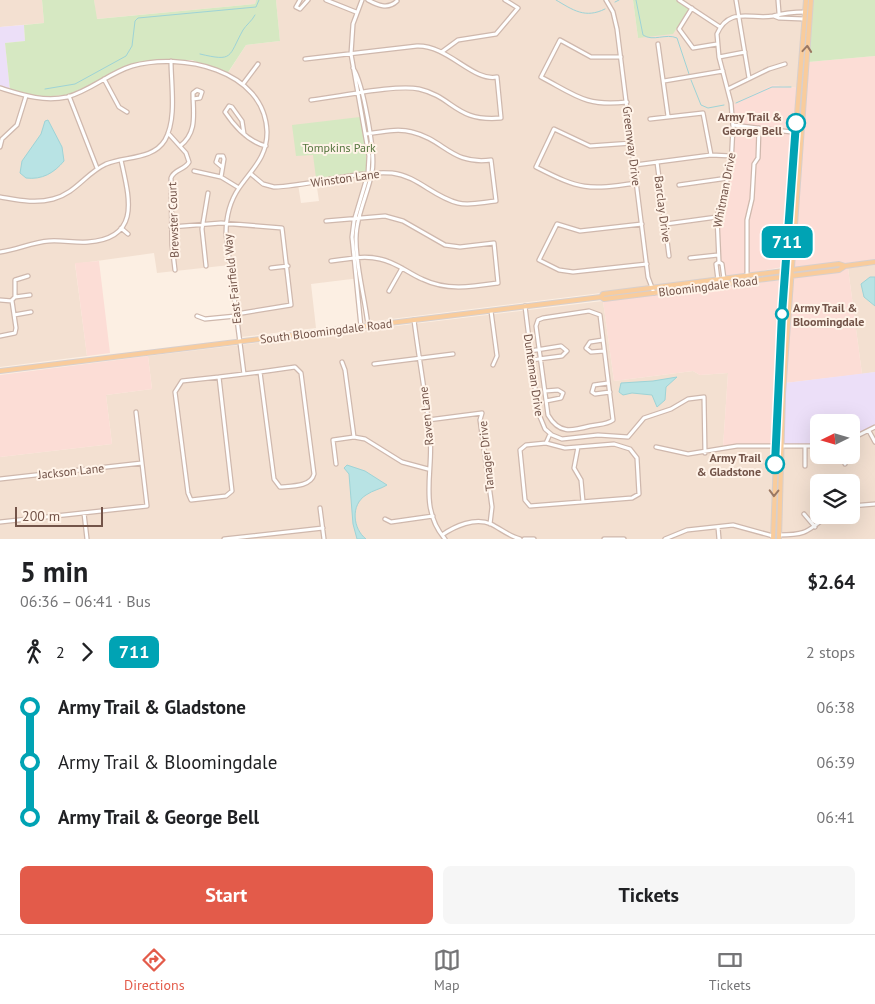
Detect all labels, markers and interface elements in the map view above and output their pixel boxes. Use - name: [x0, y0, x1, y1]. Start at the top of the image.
- one-way arrow: [801, 45, 812, 53]
- street label: Greenway Drive: [620, 105, 644, 187]
- place label: Army Trail & George Bell: [718, 109, 782, 138]
- marker: Army Trail & George Bell: [786, 113, 806, 133]
- park label: Tompkins Park: [302, 140, 376, 155]
- street label: Whitman Drive: [709, 151, 739, 229]
- street label: Winston Lane: [310, 166, 380, 190]
- street label: Barclay Drive: [651, 175, 675, 243]
- street label: Brewster Court: [164, 182, 182, 258]
- line badge: 711: [758, 226, 816, 258]
- text: 711: [772, 230, 802, 253]
- street label: East Fairfield Way: [220, 233, 244, 325]
- street label: Bloomingdale Road: [657, 272, 759, 300]
- place label: Army Trail & Bloomingdale: [793, 300, 864, 329]
- marker: Army Trail & Bloomingdale: [775, 307, 789, 321]
- street label: South Bloomingdale Road: [259, 315, 393, 347]
- street label: Dunteman Drive: [521, 333, 547, 417]
- street label: Raven Lane: [415, 386, 437, 446]
- north arrow: [810, 414, 860, 464]
- map controls: [810, 414, 860, 524]
- street label: Tanager Drive: [475, 420, 497, 492]
- place label: Army Trail & Gladstone: [697, 450, 761, 479]
- marker: Army Trail & Gladstone: [765, 454, 785, 474]
- street label: Jackson Lane: [36, 460, 105, 482]
- button: layers: [810, 474, 860, 524]
- one-way arrow: [769, 490, 779, 497]
- scale bar: [15, 504, 102, 527]
- text: 200 m: [22, 507, 60, 525]
- text: 5 min: [20, 553, 88, 590]
- text: $2.64: [807, 570, 855, 594]
- text: 06:36 – 06:41 · Bus: [20, 591, 151, 611]
- icon: walk: [20, 638, 48, 666]
- icon: forward: [73, 638, 101, 666]
- text: 711: [119, 640, 149, 663]
- text: 2: [56, 642, 65, 662]
- text: 2 stops: [806, 642, 855, 662]
- text: Army Trail & Gladstone: [58, 695, 246, 719]
- text: 06:38: [817, 697, 855, 717]
- text: Army Trail & Bloomingdale: [58, 750, 277, 774]
- text: 06:39: [817, 752, 855, 772]
- text: Army Trail & George Bell: [58, 805, 259, 829]
- text: 06:41: [817, 807, 855, 827]
- button: Start: [20, 866, 433, 924]
- button: Tickets: [443, 866, 855, 924]
- tab: Directions: [124, 946, 185, 994]
- tab: Map: [433, 946, 461, 994]
- tab: Tickets: [709, 946, 751, 994]

